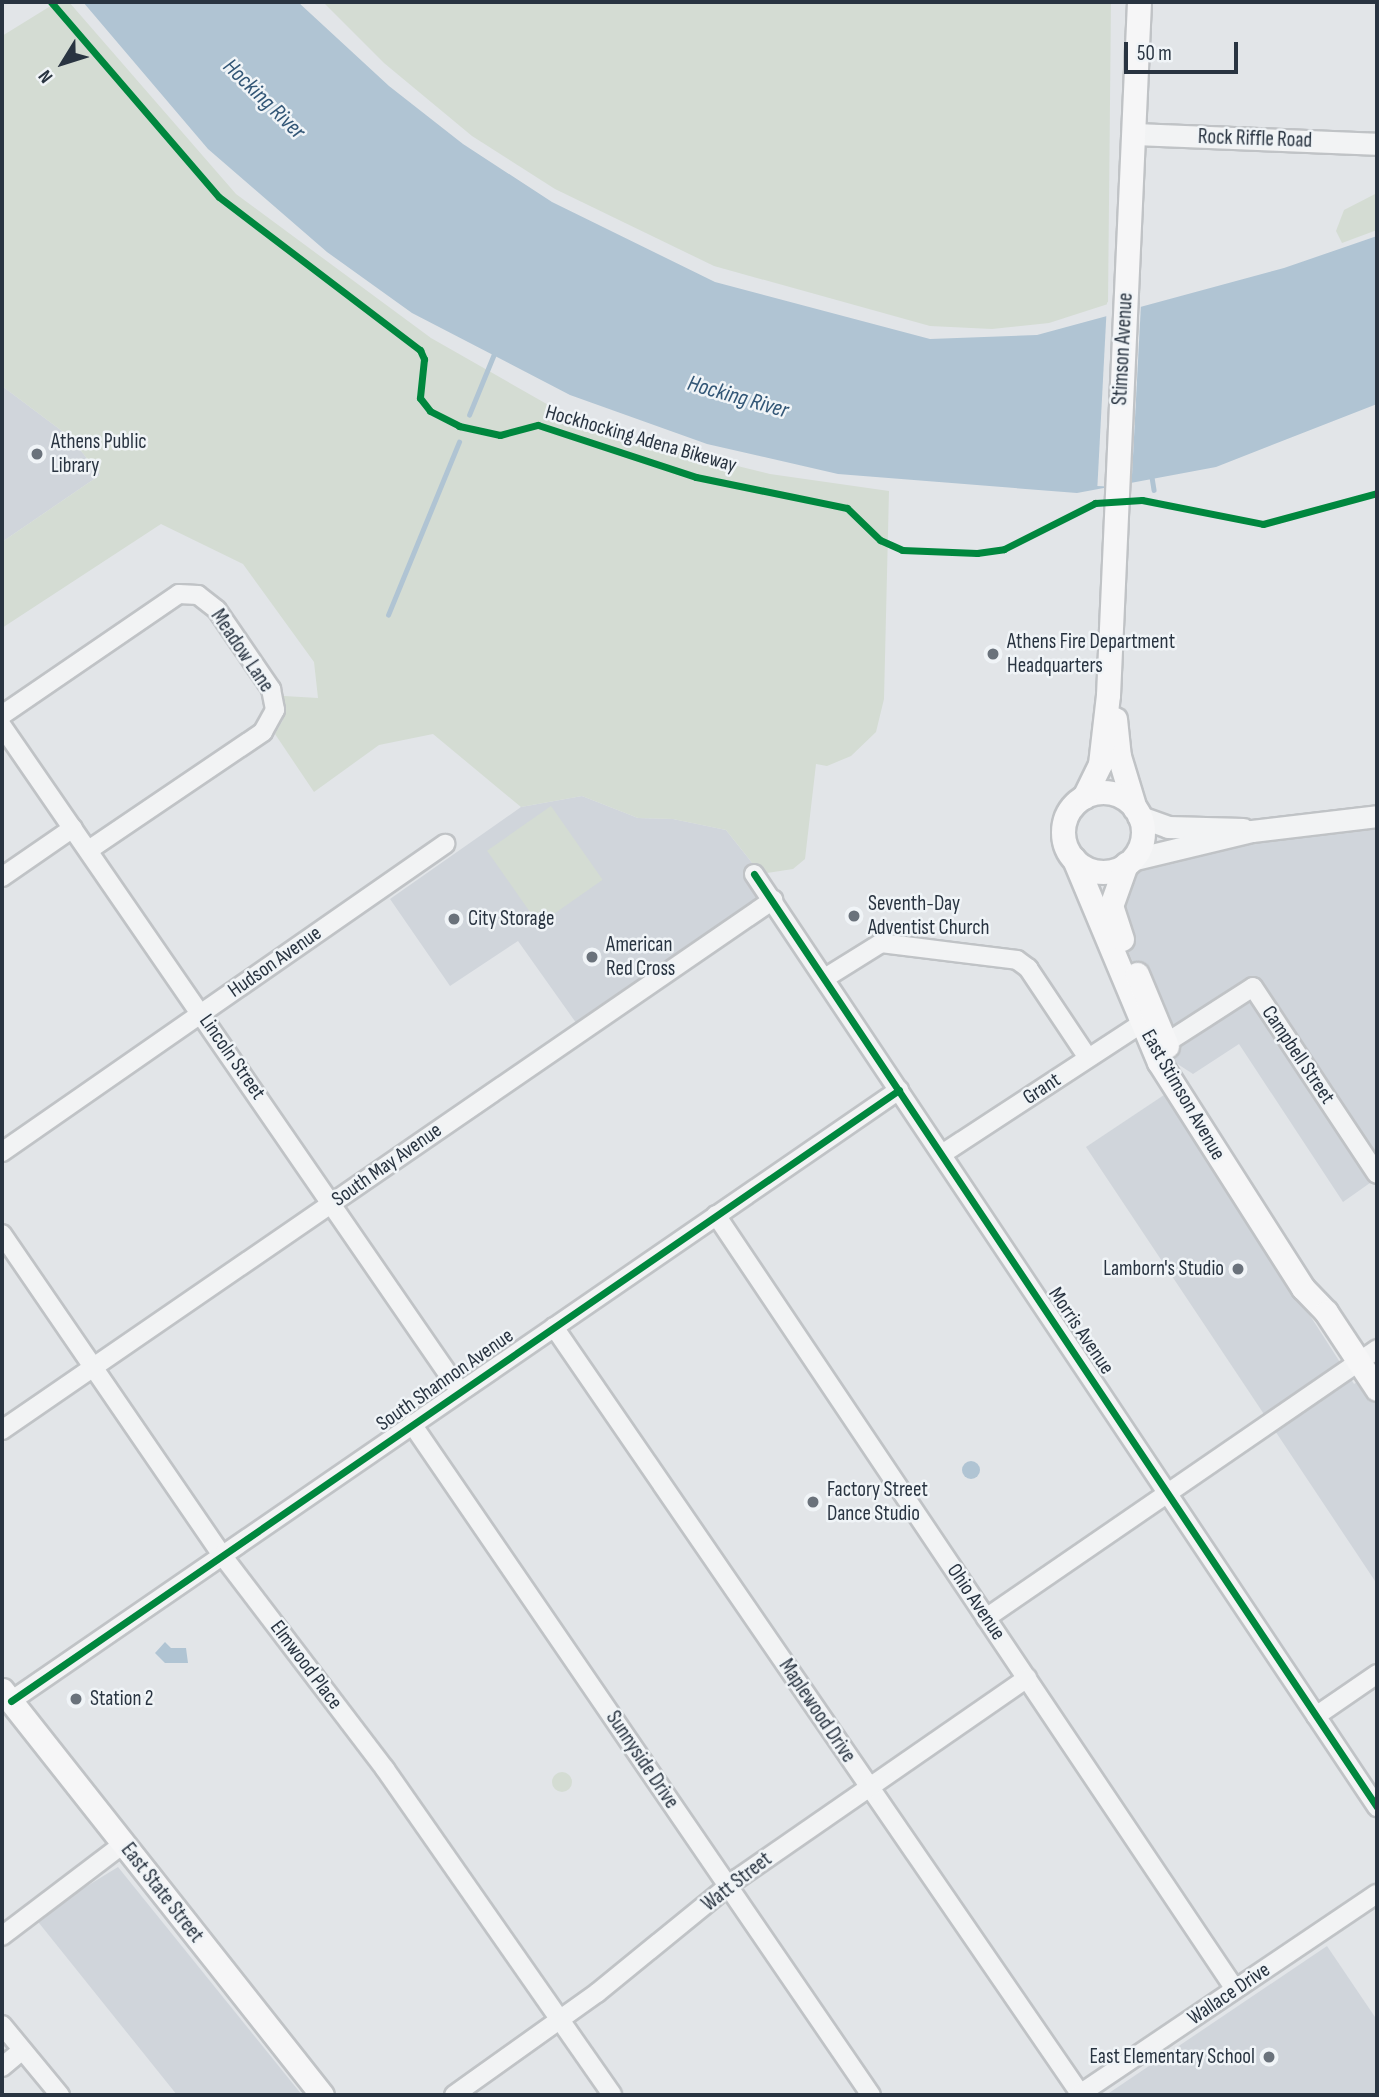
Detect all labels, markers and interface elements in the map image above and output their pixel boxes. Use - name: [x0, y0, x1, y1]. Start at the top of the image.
- north arrow: [28, 28, 98, 98]
- scale bar: [1127, 28, 1241, 72]
- text: 50 m: [1137, 41, 1172, 66]
- water label: Hocking River: [217, 53, 311, 145]
- text: N: [34, 65, 58, 87]
- street label: Rock Riffle Road: [1197, 124, 1313, 154]
- street label: Stimson Avenue: [1107, 292, 1139, 406]
- water label: Hocking River: [684, 369, 792, 425]
- street label: Hockhocking Adena Bikeway: [542, 400, 740, 478]
- place label: Athens Public Library: [51, 429, 147, 479]
- marker: Athens Public Library: [29, 446, 45, 462]
- street label: Meadow Lane: [205, 605, 279, 697]
- place label: Athens Fire Department Headquarters: [1007, 629, 1175, 679]
- marker: Athens Fire Department Headquarters: [985, 646, 1001, 662]
- place label: Seventh-Day Adventist Church: [868, 891, 990, 941]
- place label: City Storage: [468, 906, 554, 932]
- marker: Seventh-Day Adventist Church: [846, 908, 862, 924]
- marker: City Storage: [446, 911, 462, 927]
- street label: Hudson Avenue: [223, 921, 327, 1003]
- place label: American Red Cross: [606, 932, 675, 982]
- marker: American Red Cross: [584, 949, 600, 965]
- street label: Campbell Street: [1256, 1001, 1340, 1109]
- street label: Lincoln Street: [194, 1010, 270, 1104]
- street label: East Stimson Avenue: [1135, 1025, 1231, 1165]
- street label: Grant: [1018, 1068, 1066, 1110]
- street label: South May Avenue: [327, 1118, 447, 1212]
- place label: Lamborn's Studio: [1103, 1256, 1224, 1282]
- marker: Lamborn's Studio: [1230, 1261, 1246, 1277]
- street label: Morris Avenue: [1043, 1283, 1119, 1379]
- street label: South Shannon Avenue: [372, 1323, 518, 1437]
- place label: Factory Street Dance Studio: [827, 1477, 928, 1527]
- marker: Factory Street Dance Studio: [805, 1494, 821, 1510]
- street label: Ohio Avenue: [941, 1559, 1011, 1645]
- street label: Elmwood Place: [264, 1616, 348, 1714]
- street label: Maplewood Drive: [773, 1654, 861, 1768]
- place label: Station 2: [90, 1686, 153, 1712]
- marker: Station 2: [68, 1691, 84, 1707]
- street label: Sunnyside Drive: [600, 1706, 684, 1814]
- street label: East State Street: [115, 1838, 209, 1948]
- street label: Watt Street: [697, 1847, 777, 1917]
- street label: Wallace Drive: [1183, 1957, 1275, 2031]
- place label: East Elementary School: [1089, 2044, 1255, 2070]
- marker: East Elementary School: [1261, 2049, 1277, 2065]

